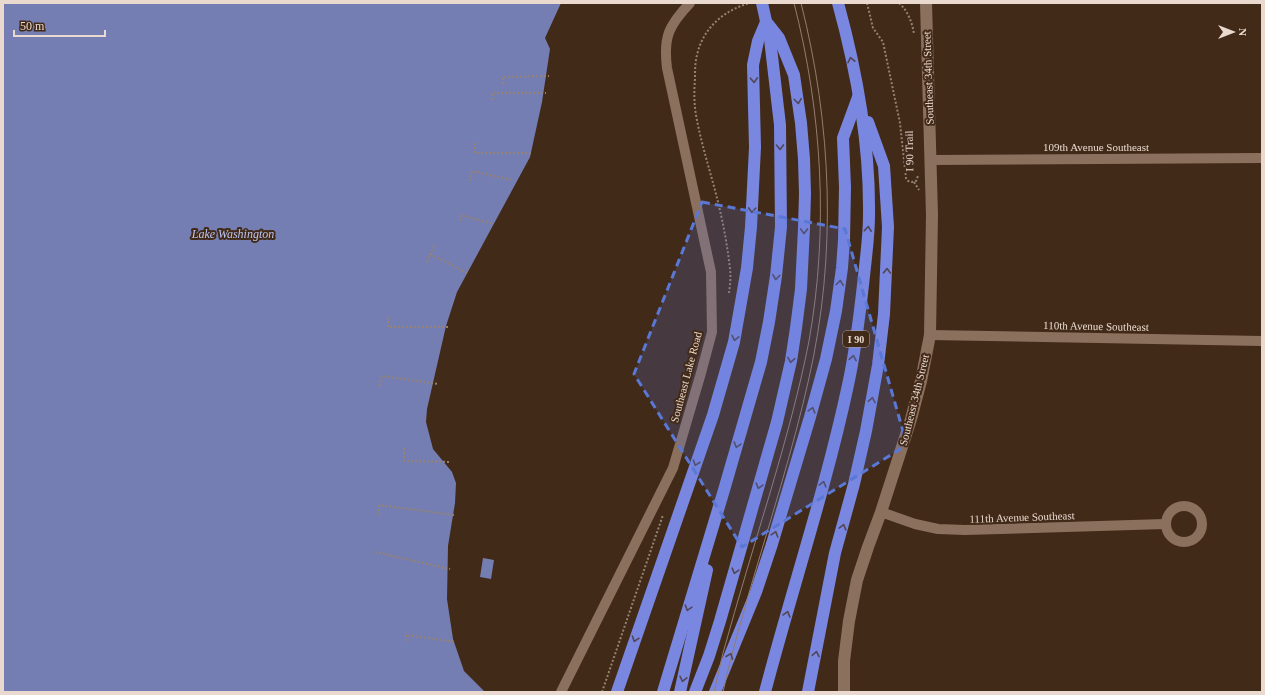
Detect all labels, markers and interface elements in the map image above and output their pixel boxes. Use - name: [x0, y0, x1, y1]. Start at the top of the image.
- scale bar: [14, 12, 105, 38]
- north arrow: [1213, 12, 1253, 52]
- text: 50 m: [20, 19, 45, 33]
- text: N: [1237, 28, 1249, 36]
- street label: Southeast 34th Street: [920, 31, 936, 125]
- one-way arrow: [848, 56, 856, 63]
- one-way arrow: [749, 77, 758, 83]
- one-way arrow: [793, 98, 802, 104]
- street label: I 90 Trail: [903, 130, 915, 172]
- street label: 109th Avenue Southeast: [1043, 141, 1149, 153]
- one-way arrow: [776, 144, 784, 150]
- one-way arrow: [748, 207, 757, 213]
- one-way arrow: [864, 226, 873, 232]
- water label: Lake Washington: [191, 227, 274, 241]
- one-way arrow: [800, 228, 808, 234]
- one-way arrow: [882, 268, 891, 274]
- one-way arrow: [772, 274, 781, 280]
- one-way arrow: [835, 280, 844, 286]
- street label: 110th Avenue Southeast: [1043, 319, 1149, 333]
- street label: Southeast Lake Road: [668, 330, 704, 424]
- road number: I 90: [843, 331, 869, 347]
- one-way arrow: [731, 335, 739, 342]
- street label: Southeast 34th Street: [897, 353, 931, 447]
- one-way arrow: [848, 354, 857, 361]
- one-way arrow: [787, 357, 796, 363]
- one-way arrow: [867, 397, 875, 403]
- one-way arrow: [807, 406, 816, 413]
- one-way arrow: [733, 441, 742, 448]
- one-way arrow: [693, 459, 701, 466]
- one-way arrow: [818, 481, 827, 488]
- one-way arrow: [755, 482, 764, 489]
- street label: 111th Avenue Southeast: [969, 509, 1075, 525]
- one-way arrow: [838, 523, 847, 530]
- one-way arrow: [770, 531, 779, 538]
- one-way arrow: [731, 567, 740, 574]
- one-way arrow: [684, 604, 693, 611]
- one-way arrow: [782, 611, 790, 617]
- one-way arrow: [631, 635, 639, 642]
- one-way arrow: [811, 651, 820, 657]
- one-way arrow: [725, 652, 733, 660]
- one-way arrow: [679, 675, 688, 682]

